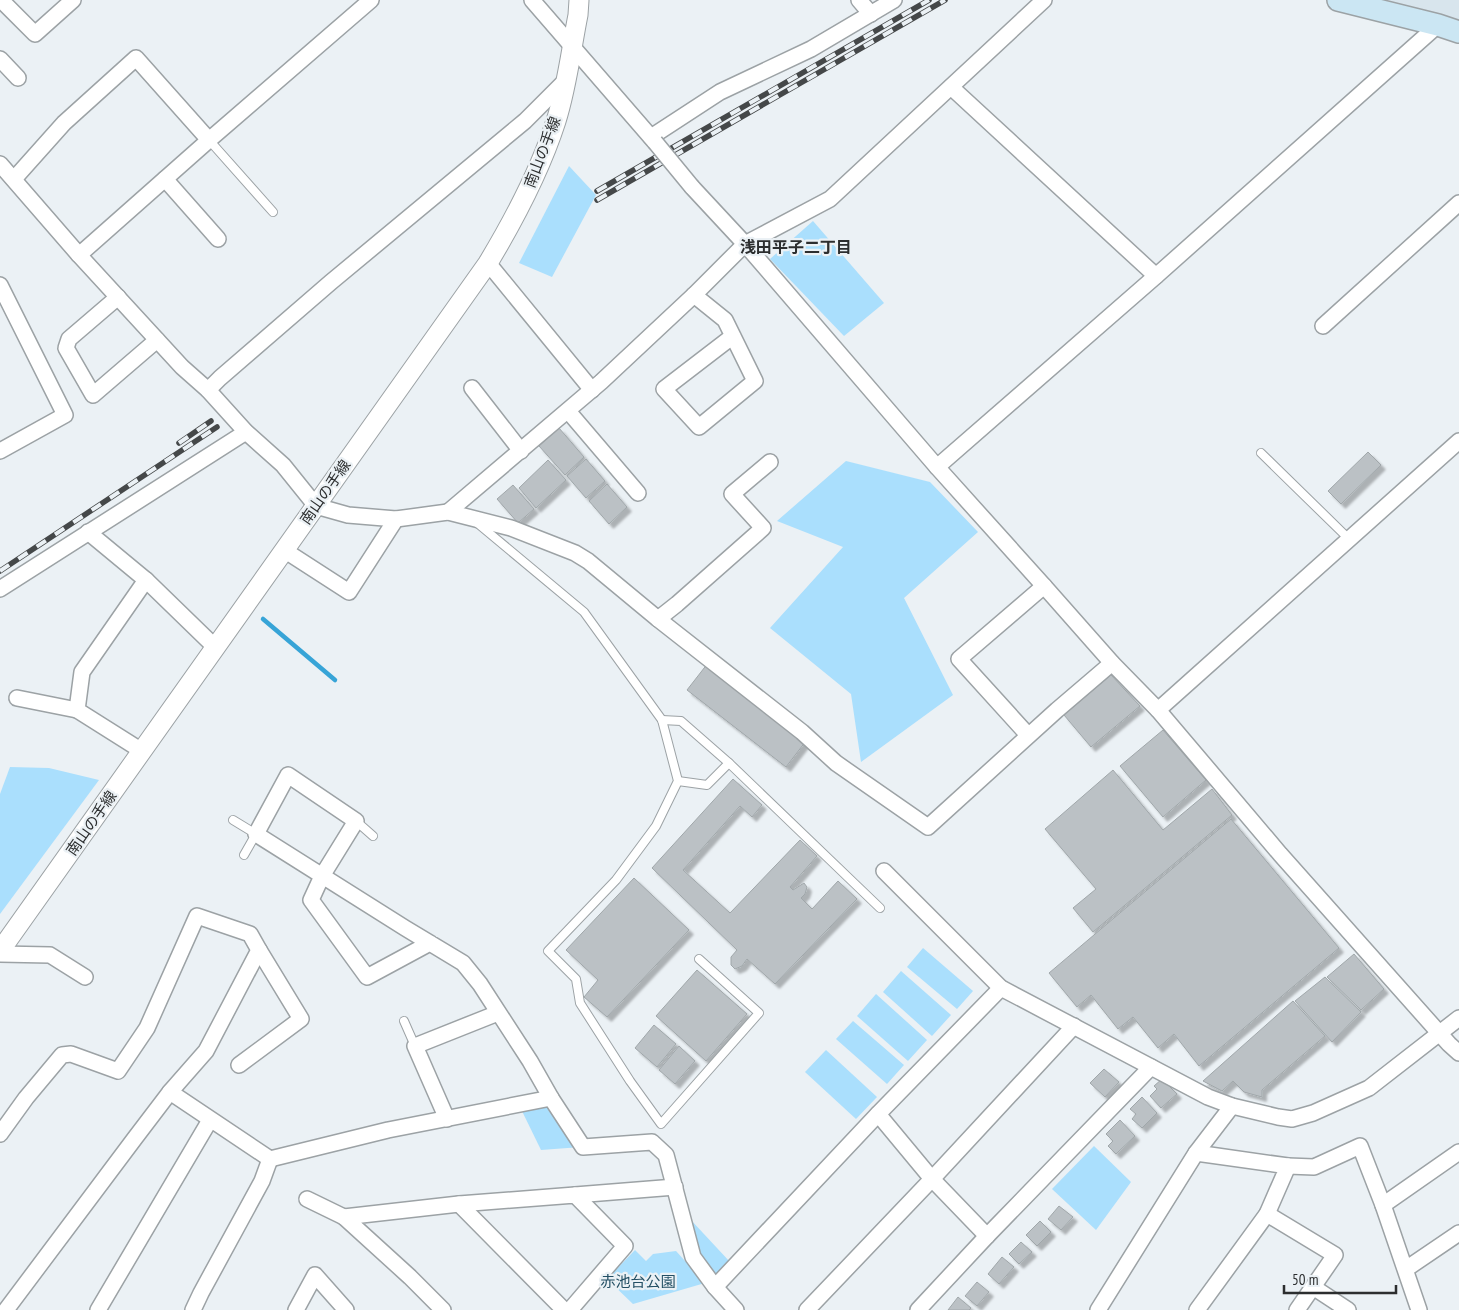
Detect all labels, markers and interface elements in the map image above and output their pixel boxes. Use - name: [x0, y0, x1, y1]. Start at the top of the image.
- street label: 南山の手線: [520, 114, 564, 190]
- district label: 浅田平子二丁目: [740, 237, 852, 257]
- street label: 南山の手線: [296, 456, 354, 528]
- street label: 南山の手線: [62, 787, 120, 859]
- scale bar: [1284, 1262, 1396, 1294]
- text: 50 m: [1292, 1270, 1318, 1289]
- park label: 赤池台公園: [600, 1272, 676, 1291]

